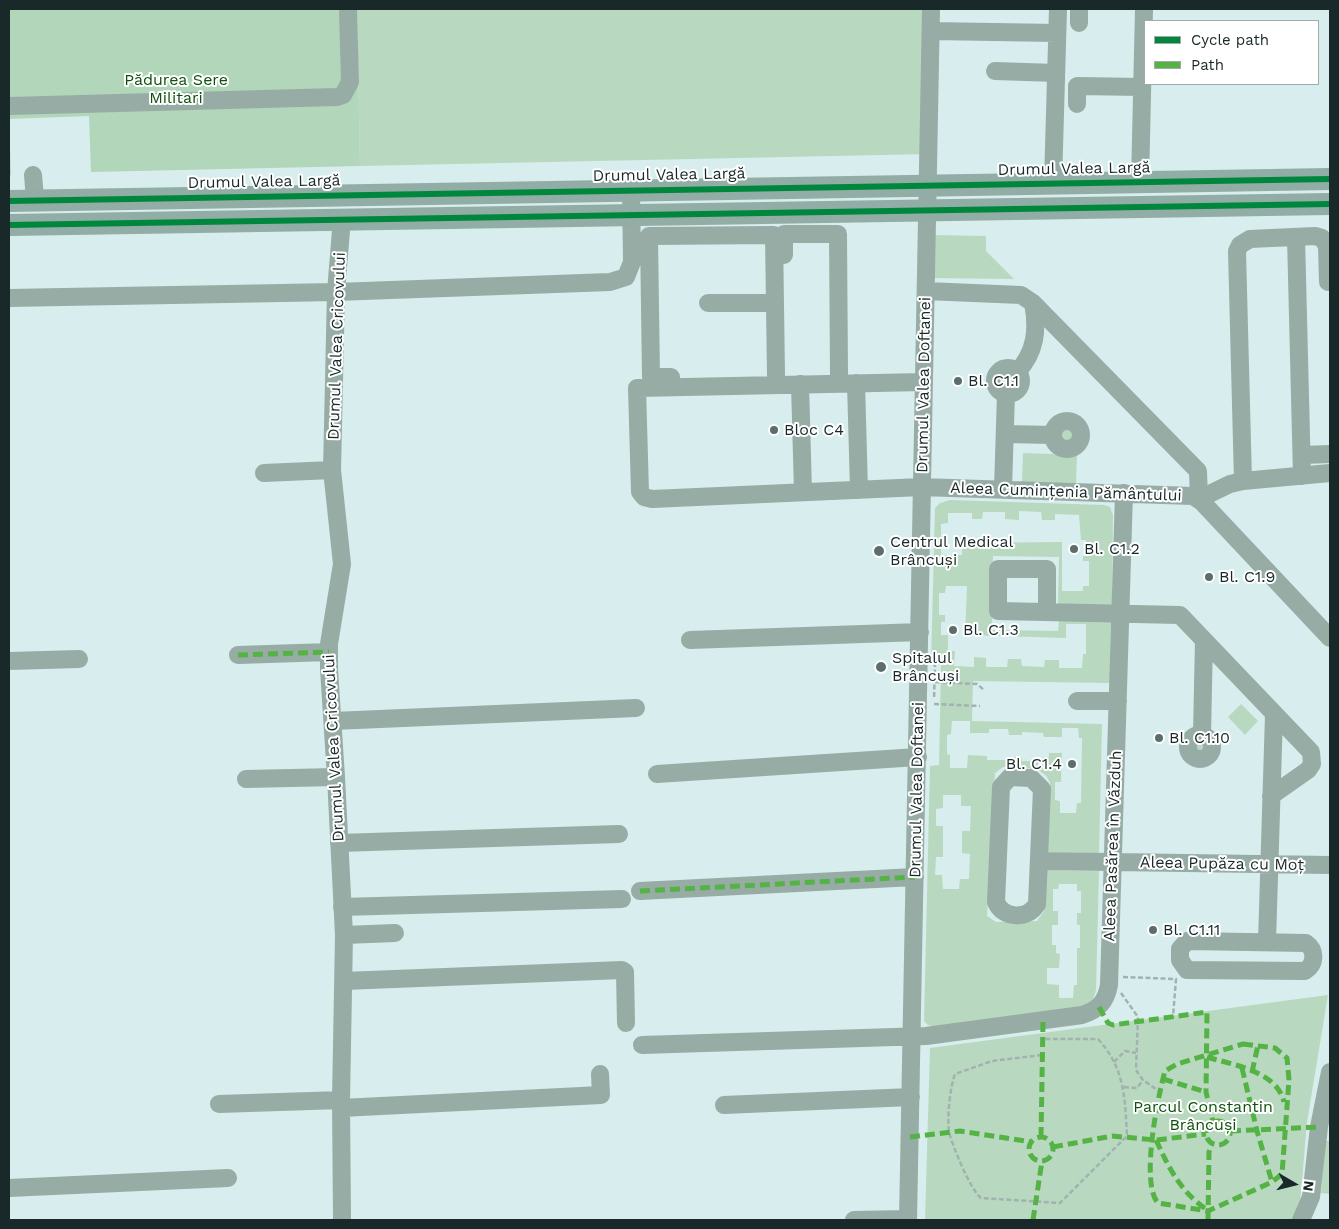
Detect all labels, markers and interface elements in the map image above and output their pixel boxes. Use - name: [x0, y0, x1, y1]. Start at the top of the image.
- legend: [1144, 20, 1319, 85]
- text: Cycle path: [1191, 31, 1269, 49]
- text: Path: [1191, 56, 1224, 74]
- park label: Pădurea Sere Militari: [124, 70, 228, 108]
- street label: Drumul Valea Largă: [997, 158, 1151, 180]
- street label: Drumul Valea Largă: [592, 164, 746, 186]
- street label: Drumul Valea Largă: [187, 171, 341, 193]
- street label: Drumul Valea Cricovului: [324, 252, 350, 440]
- street label: Drumul Valea Doftanei: [913, 297, 935, 473]
- place label: Bl. C1.1: [968, 371, 1019, 391]
- marker: Bl. C1.1: [952, 375, 964, 387]
- place label: Bloc C4: [784, 420, 844, 440]
- marker: Bloc C4: [768, 424, 780, 436]
- street label: Aleea Cumințenia Pământului: [950, 478, 1182, 506]
- place label: Centrul Medical Brâncuși: [890, 532, 1013, 570]
- place label: Bl. C1.2: [1084, 539, 1140, 559]
- marker: Bl. C1.2: [1068, 543, 1080, 555]
- marker: Centrul Medical Brâncuși: [872, 544, 886, 558]
- place label: Bl. C1.9: [1219, 567, 1275, 587]
- marker: Bl. C1.9: [1203, 571, 1215, 583]
- place label: Bl. C1.3: [963, 620, 1019, 640]
- marker: Bl. C1.3: [947, 624, 959, 636]
- place label: Spitalul Brâncuși: [892, 648, 959, 686]
- street label: Drumul Valea Cricovului: [319, 654, 349, 842]
- marker: Spitalul Brâncuși: [874, 660, 888, 674]
- street label: Drumul Valea Doftanei: [906, 702, 928, 878]
- place label: Bl. C1.10: [1169, 728, 1230, 748]
- marker: Bl. C1.10: [1153, 732, 1165, 744]
- street label: Aleea Pasărea în Văzduh: [1100, 750, 1126, 942]
- place label: Bl. C1.4: [1006, 754, 1062, 774]
- marker: Bl. C1.4: [1066, 758, 1078, 770]
- street label: Aleea Pupăza cu Moț: [1140, 853, 1304, 875]
- place label: Bl. C1.11: [1163, 920, 1220, 940]
- marker: Bl. C1.11: [1147, 924, 1159, 936]
- park label: Parcul Constantin Brâncuși: [1133, 1097, 1273, 1135]
- north arrow: [1269, 1159, 1319, 1209]
- text: N: [1300, 1180, 1317, 1192]

